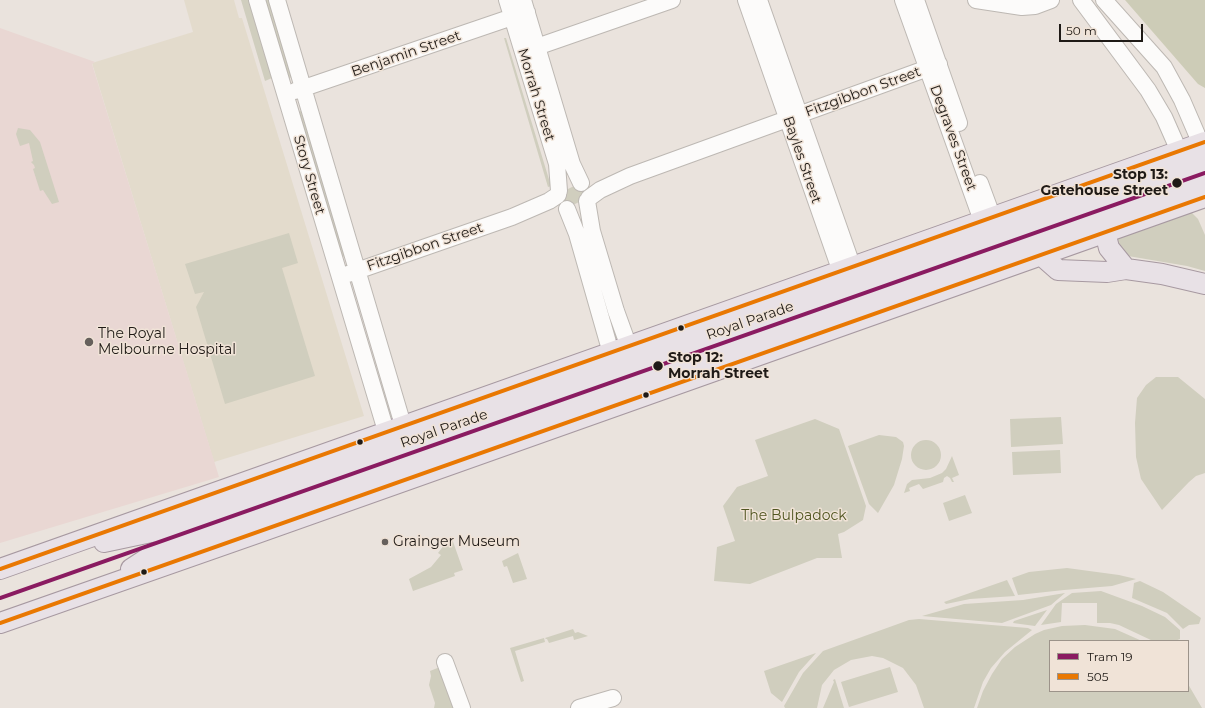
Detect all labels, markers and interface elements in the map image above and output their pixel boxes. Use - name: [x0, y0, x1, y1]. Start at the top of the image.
- scale bar: [1061, 16, 1145, 42]
- text: 50 m: [1066, 23, 1097, 38]
- street label: Benjamin Street: [349, 27, 463, 81]
- street label: Morrah Street: [514, 46, 558, 144]
- street label: Fitzgibbon Street: [803, 63, 923, 121]
- street label: Degraves Street: [926, 83, 980, 193]
- street label: Bayles Street: [779, 114, 825, 206]
- street label: Story Street: [290, 133, 328, 217]
- place label: Stop 13: Gatehouse Street: [1040, 167, 1168, 200]
- marker: Stop 13: Gatehouse Street: [1170, 176, 1184, 190]
- street label: Fitzgibbon Street: [365, 219, 485, 275]
- street label: Royal Parade: [704, 298, 796, 344]
- unlabelled marker: [676, 323, 686, 333]
- place label: The Royal Melbourne Hospital: [98, 326, 236, 358]
- marker: The Royal Melbourne Hospital: [83, 336, 95, 348]
- place label: Stop 12: Morrah Street: [668, 350, 769, 382]
- marker: Stop 12: Morrah Street: [651, 359, 665, 373]
- unlabelled marker: [641, 390, 651, 400]
- street label: Royal Parade: [398, 406, 490, 452]
- unlabelled marker: [355, 437, 365, 447]
- park label: The Bulpadock: [741, 508, 847, 524]
- place label: Grainger Museum: [393, 534, 520, 550]
- marker: Grainger Museum: [380, 537, 390, 547]
- unlabelled marker: [139, 567, 149, 577]
- legend: [1049, 640, 1189, 692]
- text: Tram 19: [1087, 649, 1133, 664]
- text: 505: [1087, 669, 1109, 684]

